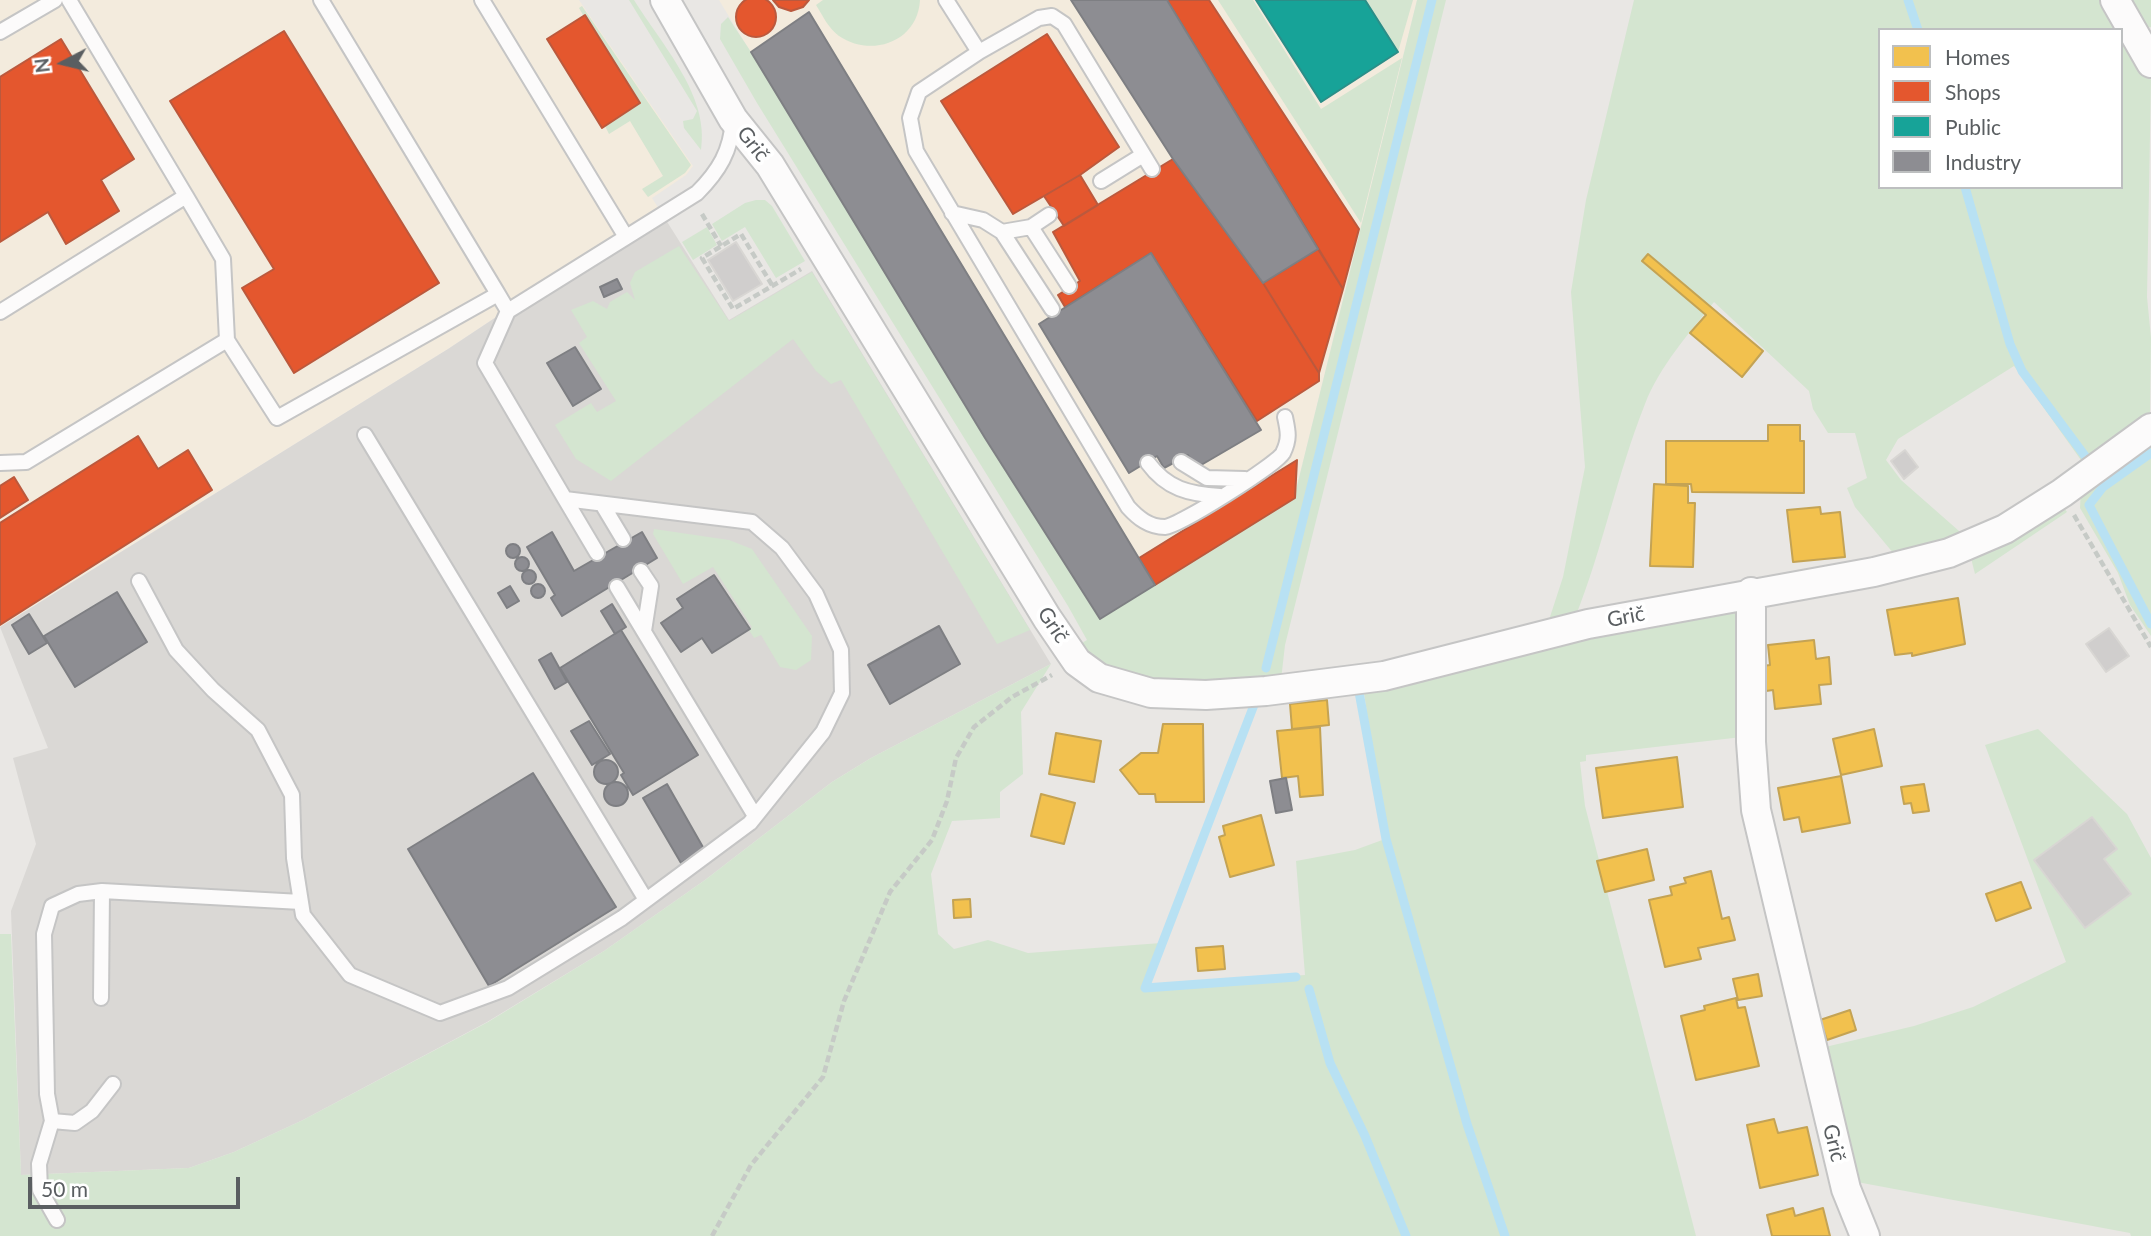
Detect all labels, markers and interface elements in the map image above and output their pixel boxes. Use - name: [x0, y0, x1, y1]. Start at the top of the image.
- north arrow: [28, 28, 98, 98]
- legend: [1878, 28, 2123, 189]
- text: Homes: [1945, 44, 2010, 69]
- text: N: [29, 57, 54, 74]
- text: Shops: [1945, 79, 2001, 104]
- text: Public: [1945, 114, 2001, 139]
- street label: Grič: [731, 121, 775, 167]
- text: Industry: [1945, 149, 2021, 174]
- street label: Grič: [1605, 601, 1647, 633]
- street label: Grič: [1032, 602, 1074, 648]
- street label: Grič: [1817, 1122, 1851, 1164]
- scale bar: [32, 1162, 243, 1206]
- text: 50 m: [41, 1176, 88, 1201]

